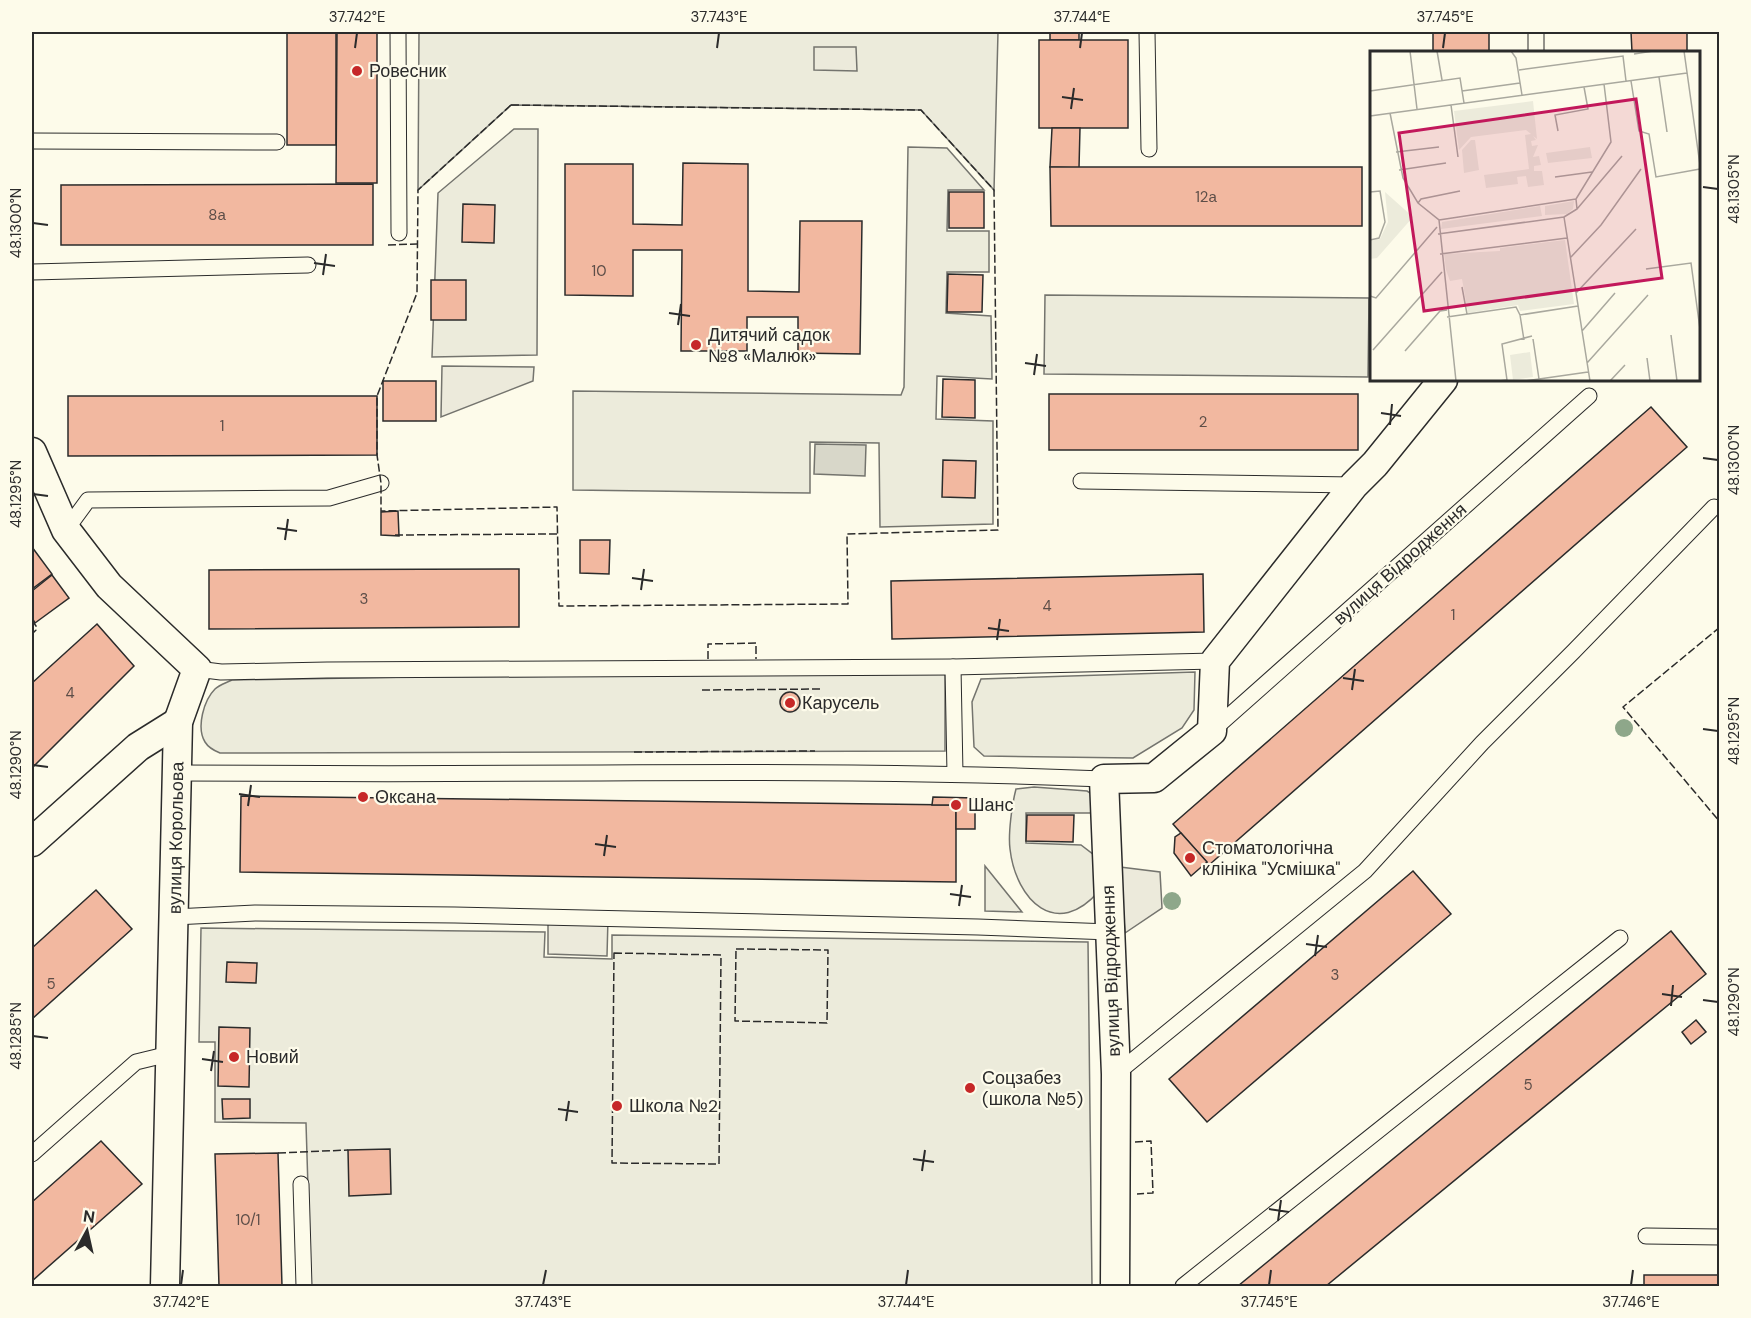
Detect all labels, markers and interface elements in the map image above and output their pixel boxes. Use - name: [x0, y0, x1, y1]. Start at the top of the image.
- text: 37.742°E: [329, 7, 385, 27]
- text: 37.743°E: [691, 7, 747, 27]
- text: 37.744°E: [1053, 7, 1111, 27]
- text: 37.745°E: [1416, 7, 1474, 27]
- inset map: [1370, 51, 1700, 381]
- place label: Ровесник: [369, 59, 447, 83]
- marker: Ровесник: [350, 64, 364, 78]
- text: 48.1305°N: [1724, 154, 1744, 224]
- house number: 12а: [1195, 187, 1217, 207]
- text: 48.1300°N: [6, 188, 26, 258]
- house number: 8а: [208, 205, 226, 225]
- house number: 10: [592, 261, 606, 281]
- place label: Дитячий садок №8 «Малюк»: [708, 323, 830, 368]
- marker: Дитячий садок №8 «Малюк»: [689, 338, 703, 352]
- house number: 2: [1199, 412, 1207, 432]
- house number: 1: [220, 416, 224, 436]
- text: 48.1300°N: [1724, 425, 1744, 495]
- text: 48.1295°N: [6, 460, 26, 528]
- street label: вулиця Відродження: [1328, 498, 1472, 630]
- house number: 3: [360, 589, 368, 609]
- house number: 4: [1042, 596, 1052, 616]
- house number: 1: [1451, 605, 1455, 625]
- house number: 4: [65, 683, 75, 703]
- place label: Карусель: [802, 691, 879, 715]
- marker: Карусель: [783, 696, 797, 710]
- text: 48.1295°N: [1724, 697, 1744, 765]
- text: 48.1290°N: [6, 730, 26, 800]
- street label: вулиця Корольова: [163, 761, 189, 914]
- place label: Оксана: [375, 785, 437, 809]
- marker: Оксана: [356, 790, 370, 804]
- place label: Шанс: [968, 793, 1013, 817]
- marker: Шанс: [949, 798, 963, 812]
- place label: Стоматологічна клініка "Усмішка": [1202, 836, 1340, 881]
- marker: Стоматологічна клініка "Усмішка": [1183, 851, 1197, 865]
- street label: вулиця Відродження: [1096, 885, 1126, 1057]
- house number: 3: [1331, 965, 1339, 985]
- text: 48.1290°N: [1724, 967, 1744, 1037]
- house number: 5: [46, 974, 56, 994]
- text: 48.1285°N: [6, 1002, 26, 1070]
- place label: Новий: [246, 1045, 299, 1069]
- marker: Новий: [227, 1050, 241, 1064]
- place label: Соцзабез (школа №5): [982, 1066, 1083, 1111]
- house number: 5: [1523, 1075, 1533, 1095]
- marker: Соцзабез (школа №5): [963, 1081, 977, 1095]
- place label: Школа №2: [629, 1094, 718, 1118]
- marker: Школа №2: [610, 1099, 624, 1113]
- north arrow: [57, 1201, 117, 1261]
- text: N: [82, 1205, 96, 1228]
- house number: 10/1: [236, 1210, 260, 1230]
- text: 37.742°E: [153, 1292, 209, 1312]
- text: 37.743°E: [515, 1292, 571, 1312]
- text: 37.744°E: [877, 1292, 935, 1312]
- text: 37.745°E: [1240, 1292, 1298, 1312]
- text: 37.746°E: [1602, 1292, 1660, 1312]

